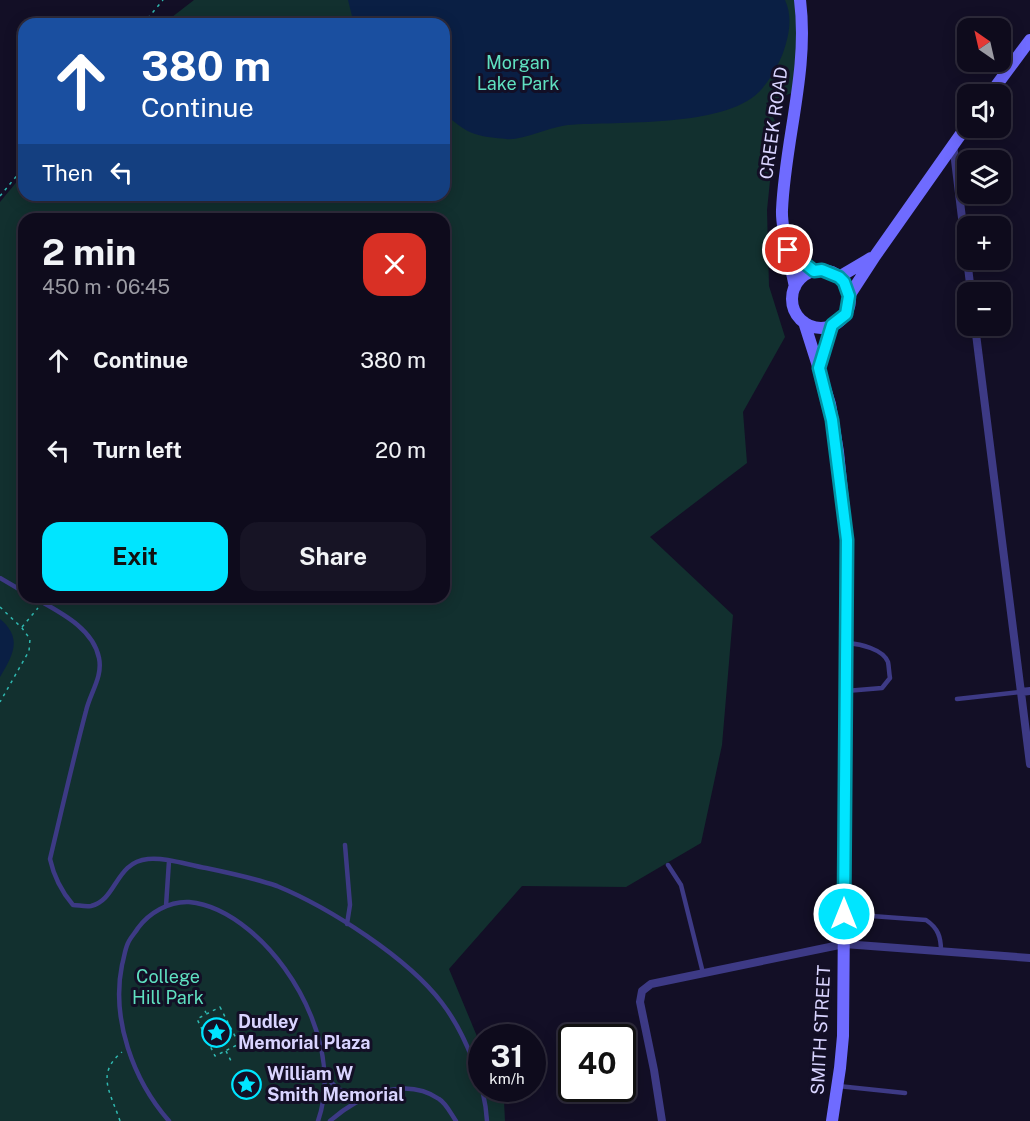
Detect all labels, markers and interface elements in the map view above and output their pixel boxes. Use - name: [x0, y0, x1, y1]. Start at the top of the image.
- north arrow: [957, 18, 1011, 72]
- map controls: [957, 18, 1011, 336]
- text: 380 m: [141, 41, 271, 90]
- icon: ahead: [42, 42, 120, 120]
- park label: Morgan Lake Park: [477, 52, 559, 94]
- street label: CREEK ROAD: [755, 65, 792, 181]
- button: sound: [957, 84, 1011, 138]
- text: Continue: [141, 91, 254, 123]
- button: layers: [957, 150, 1011, 204]
- icon: left: [105, 156, 138, 189]
- text: Then: [42, 160, 93, 186]
- button: +: [957, 216, 1011, 270]
- pin: [762, 224, 813, 275]
- text: 2 min: [42, 231, 136, 273]
- button: close: [363, 233, 426, 296]
- icon: arrive: [771, 233, 804, 266]
- text: 450 m · 06:45: [42, 275, 170, 299]
- button: −: [957, 282, 1011, 336]
- icon: ahead: [42, 344, 75, 377]
- text: Continue: [93, 347, 188, 373]
- text: 380 m: [360, 347, 426, 373]
- icon: left: [42, 434, 75, 467]
- text: Turn left: [93, 437, 182, 463]
- text: 20 m: [375, 437, 426, 463]
- button: Exit: [42, 522, 228, 591]
- button: Share: [240, 522, 426, 591]
- position arrow: [812, 882, 876, 946]
- street label: SMITH STREET: [807, 964, 834, 1095]
- park label: College Hill Park: [132, 966, 204, 1008]
- place label: Dudley Memorial Plaza: [238, 1011, 371, 1053]
- place icon: Dudley Memorial Plaza: [201, 1016, 233, 1048]
- speed limit sign: 40: [558, 1024, 636, 1102]
- text: 31: [491, 1038, 523, 1074]
- place label: William W Smith Memorial: [267, 1063, 404, 1105]
- place icon: William W Smith Memorial: [230, 1068, 262, 1100]
- text: km/h: [489, 1070, 525, 1087]

